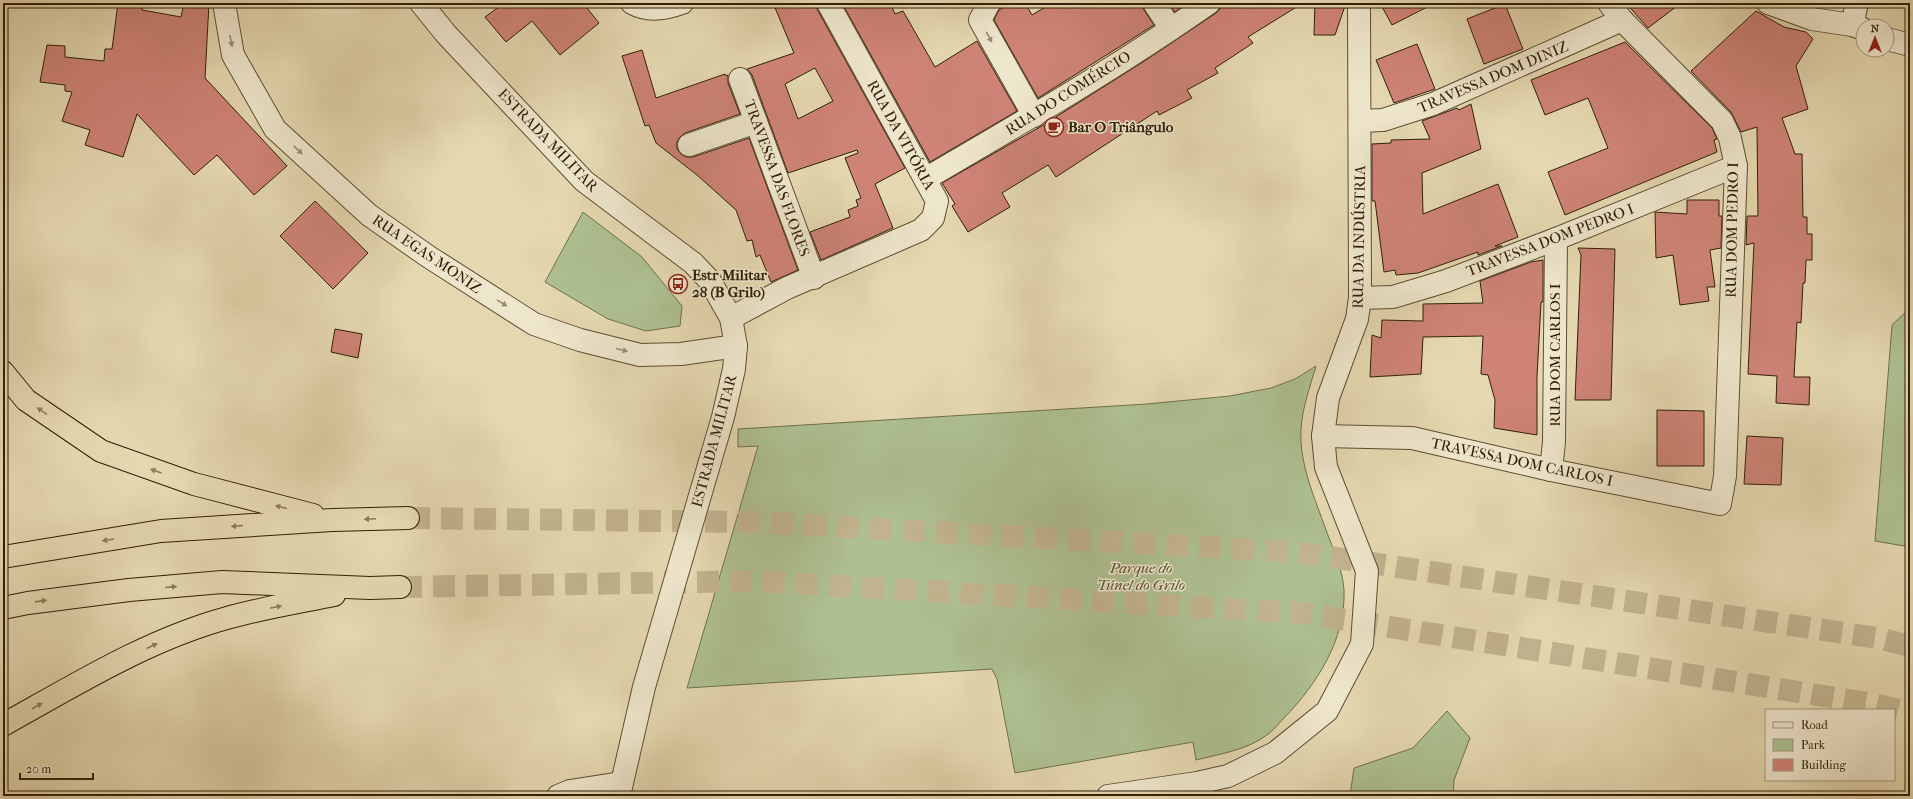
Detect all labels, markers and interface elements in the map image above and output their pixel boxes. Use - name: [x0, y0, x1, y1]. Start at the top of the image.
- north arrow: [1855, 18, 1895, 58]
- text: N: [1871, 22, 1880, 35]
- one-way arrow: [986, 31, 993, 43]
- one-way arrow: [228, 35, 234, 47]
- street label: TRAVESSA DOM DINIZ: [1415, 37, 1571, 117]
- street label: RUA DO COMÉRCIO: [1002, 47, 1134, 139]
- street label: RUA DA VITÓRIA: [863, 77, 939, 193]
- street label: ESTRADA MILITAR: [494, 85, 603, 196]
- street label: TRAVESSA DAS FLORES: [740, 97, 814, 259]
- cafe icon: Bar O Triângulo: [1043, 116, 1065, 138]
- place label: Bar O Triângulo: [1068, 118, 1174, 136]
- one-way arrow: [293, 145, 303, 155]
- street label: RUA DOM PEDRO I: [1722, 162, 1742, 298]
- street label: RUA DA INDÚSTRIA: [1349, 165, 1369, 309]
- street label: TRAVESSA DOM PEDRO I: [1464, 200, 1636, 280]
- street label: RUA EGAS MONIZ: [369, 211, 485, 297]
- place label: Estr Militar 28 (B Grilo): [692, 266, 768, 301]
- bus stop icon: Estr Militar 28 (B Grilo): [667, 273, 689, 295]
- street label: RUA DOM CARLOS I: [1546, 283, 1564, 427]
- one-way arrow: [496, 300, 508, 307]
- one-way arrow: [616, 348, 628, 354]
- street label: ESTRADA MILITAR: [688, 372, 741, 509]
- one-way arrow: [37, 407, 47, 415]
- street label: TRAVESSA DOM CARLOS I: [1429, 434, 1615, 490]
- one-way arrow: [149, 467, 161, 473]
- one-way arrow: [274, 503, 287, 509]
- one-way arrow: [363, 516, 376, 522]
- one-way arrow: [231, 523, 243, 530]
- one-way arrow: [102, 537, 114, 543]
- park label: Parque do Túnel do Grilo: [1097, 559, 1185, 594]
- one-way arrow: [164, 583, 177, 590]
- one-way arrow: [35, 598, 47, 605]
- one-way arrow: [269, 603, 282, 609]
- one-way arrow: [146, 643, 158, 649]
- one-way arrow: [31, 703, 43, 710]
- legend: [1765, 709, 1895, 781]
- text: Road: [1801, 718, 1828, 732]
- text: Park: [1801, 738, 1826, 752]
- scale bar: [20, 755, 93, 781]
- text: Building: [1801, 758, 1846, 772]
- text: 20 m: [26, 762, 51, 776]

